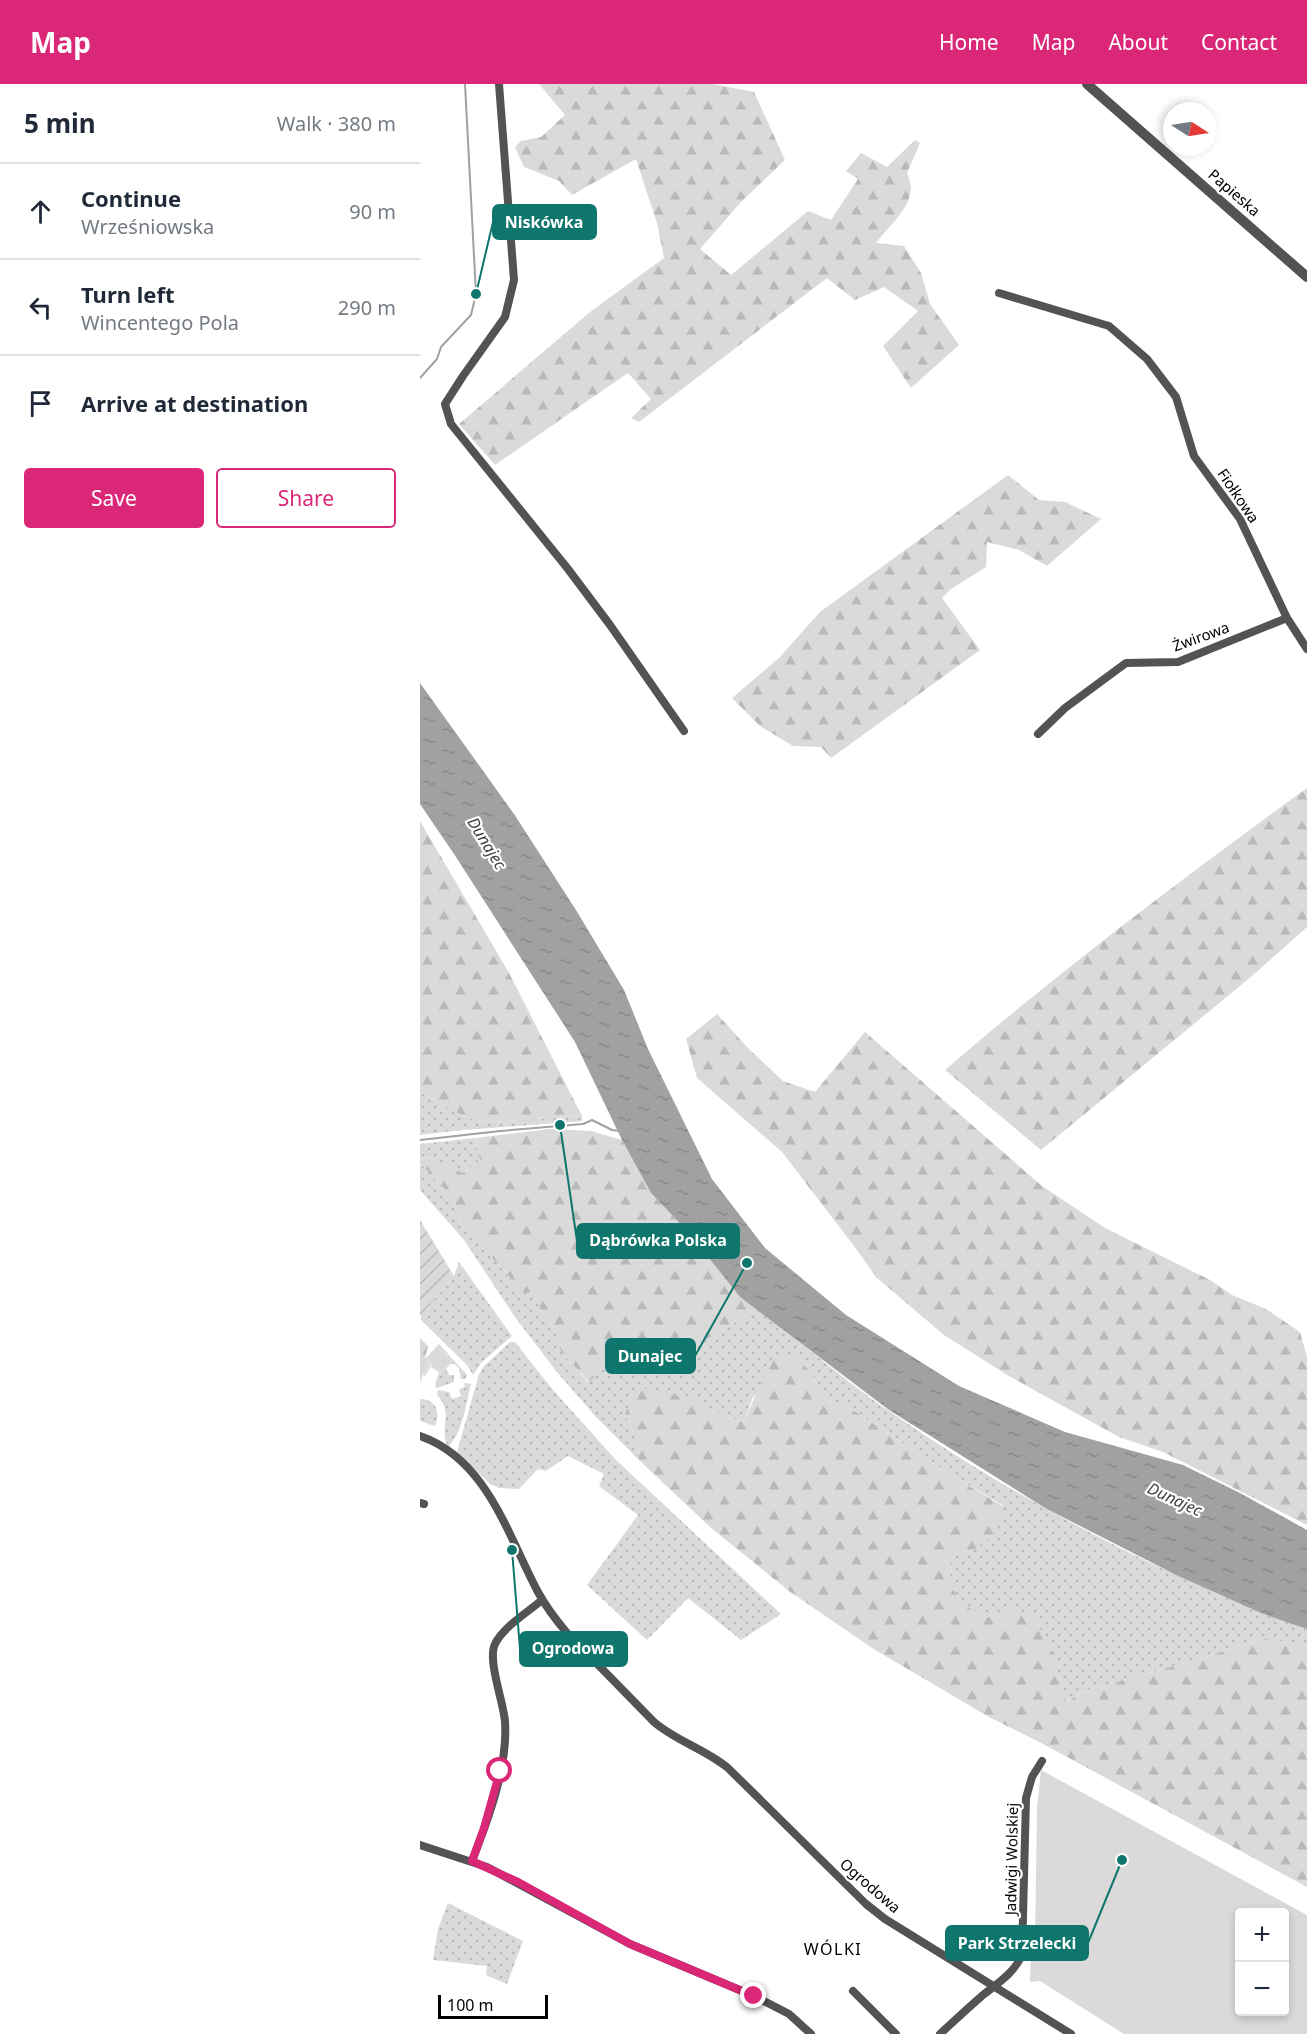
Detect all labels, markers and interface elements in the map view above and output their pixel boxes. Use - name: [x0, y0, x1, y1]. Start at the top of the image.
- text: Map: [30, 23, 91, 61]
- text: Home: [939, 28, 999, 56]
- text: Map: [1032, 28, 1075, 56]
- text: About: [1108, 28, 1168, 56]
- text: Contact: [1201, 28, 1277, 56]
- north arrow: [1163, 102, 1217, 156]
- text: 5 min: [24, 105, 96, 141]
- text: Walk · 380 m: [277, 110, 396, 137]
- street label: Papieska: [1204, 164, 1265, 220]
- text: Continue: [81, 183, 181, 213]
- icon: ahead: [24, 195, 57, 228]
- text: 90 m: [349, 198, 396, 225]
- callout: Niskówka: [493, 205, 596, 239]
- text: Niskówka: [505, 211, 583, 233]
- text: Wrześniowska: [81, 213, 214, 240]
- text: Turn left: [81, 279, 175, 309]
- icon: left: [24, 291, 57, 324]
- text: 290 m: [338, 294, 396, 321]
- text: Wincentego Pola: [81, 309, 239, 336]
- icon: arrive: [24, 387, 57, 420]
- text: Arrive at destination: [81, 388, 308, 418]
- street label: Fiołkowa: [1213, 464, 1264, 527]
- button: Save: [24, 468, 204, 528]
- button: Share: [216, 468, 396, 528]
- street label: Żwirowa: [1169, 617, 1232, 656]
- water label: Dunajec: [462, 813, 512, 874]
- callout: Dąbrówka Polska: [577, 1224, 739, 1258]
- text: Dąbrówka Polska: [589, 1229, 727, 1251]
- callout: Dunajec: [606, 1339, 695, 1373]
- text: Dunajec: [618, 1345, 682, 1367]
- water label: Dunajec: [1144, 1477, 1206, 1521]
- callout: Ogrodowa: [520, 1632, 627, 1666]
- text: Ogrodowa: [532, 1637, 614, 1659]
- route start: [486, 1757, 512, 1783]
- street label: Jadwigi Wolskiej: [1000, 1803, 1022, 1917]
- street label: Ogrodowa: [836, 1853, 905, 1917]
- map controls: [1235, 1908, 1289, 2016]
- button: +: [1235, 1908, 1289, 1962]
- callout: Park Strzelecki: [946, 1926, 1088, 1960]
- text: Park Strzelecki: [958, 1932, 1076, 1954]
- district label: WÓLKI: [804, 1938, 862, 1960]
- button: −: [1235, 1962, 1289, 2016]
- route end: [740, 1982, 766, 2008]
- scale bar: [438, 1992, 548, 2020]
- text: 100 m: [447, 1994, 494, 2016]

